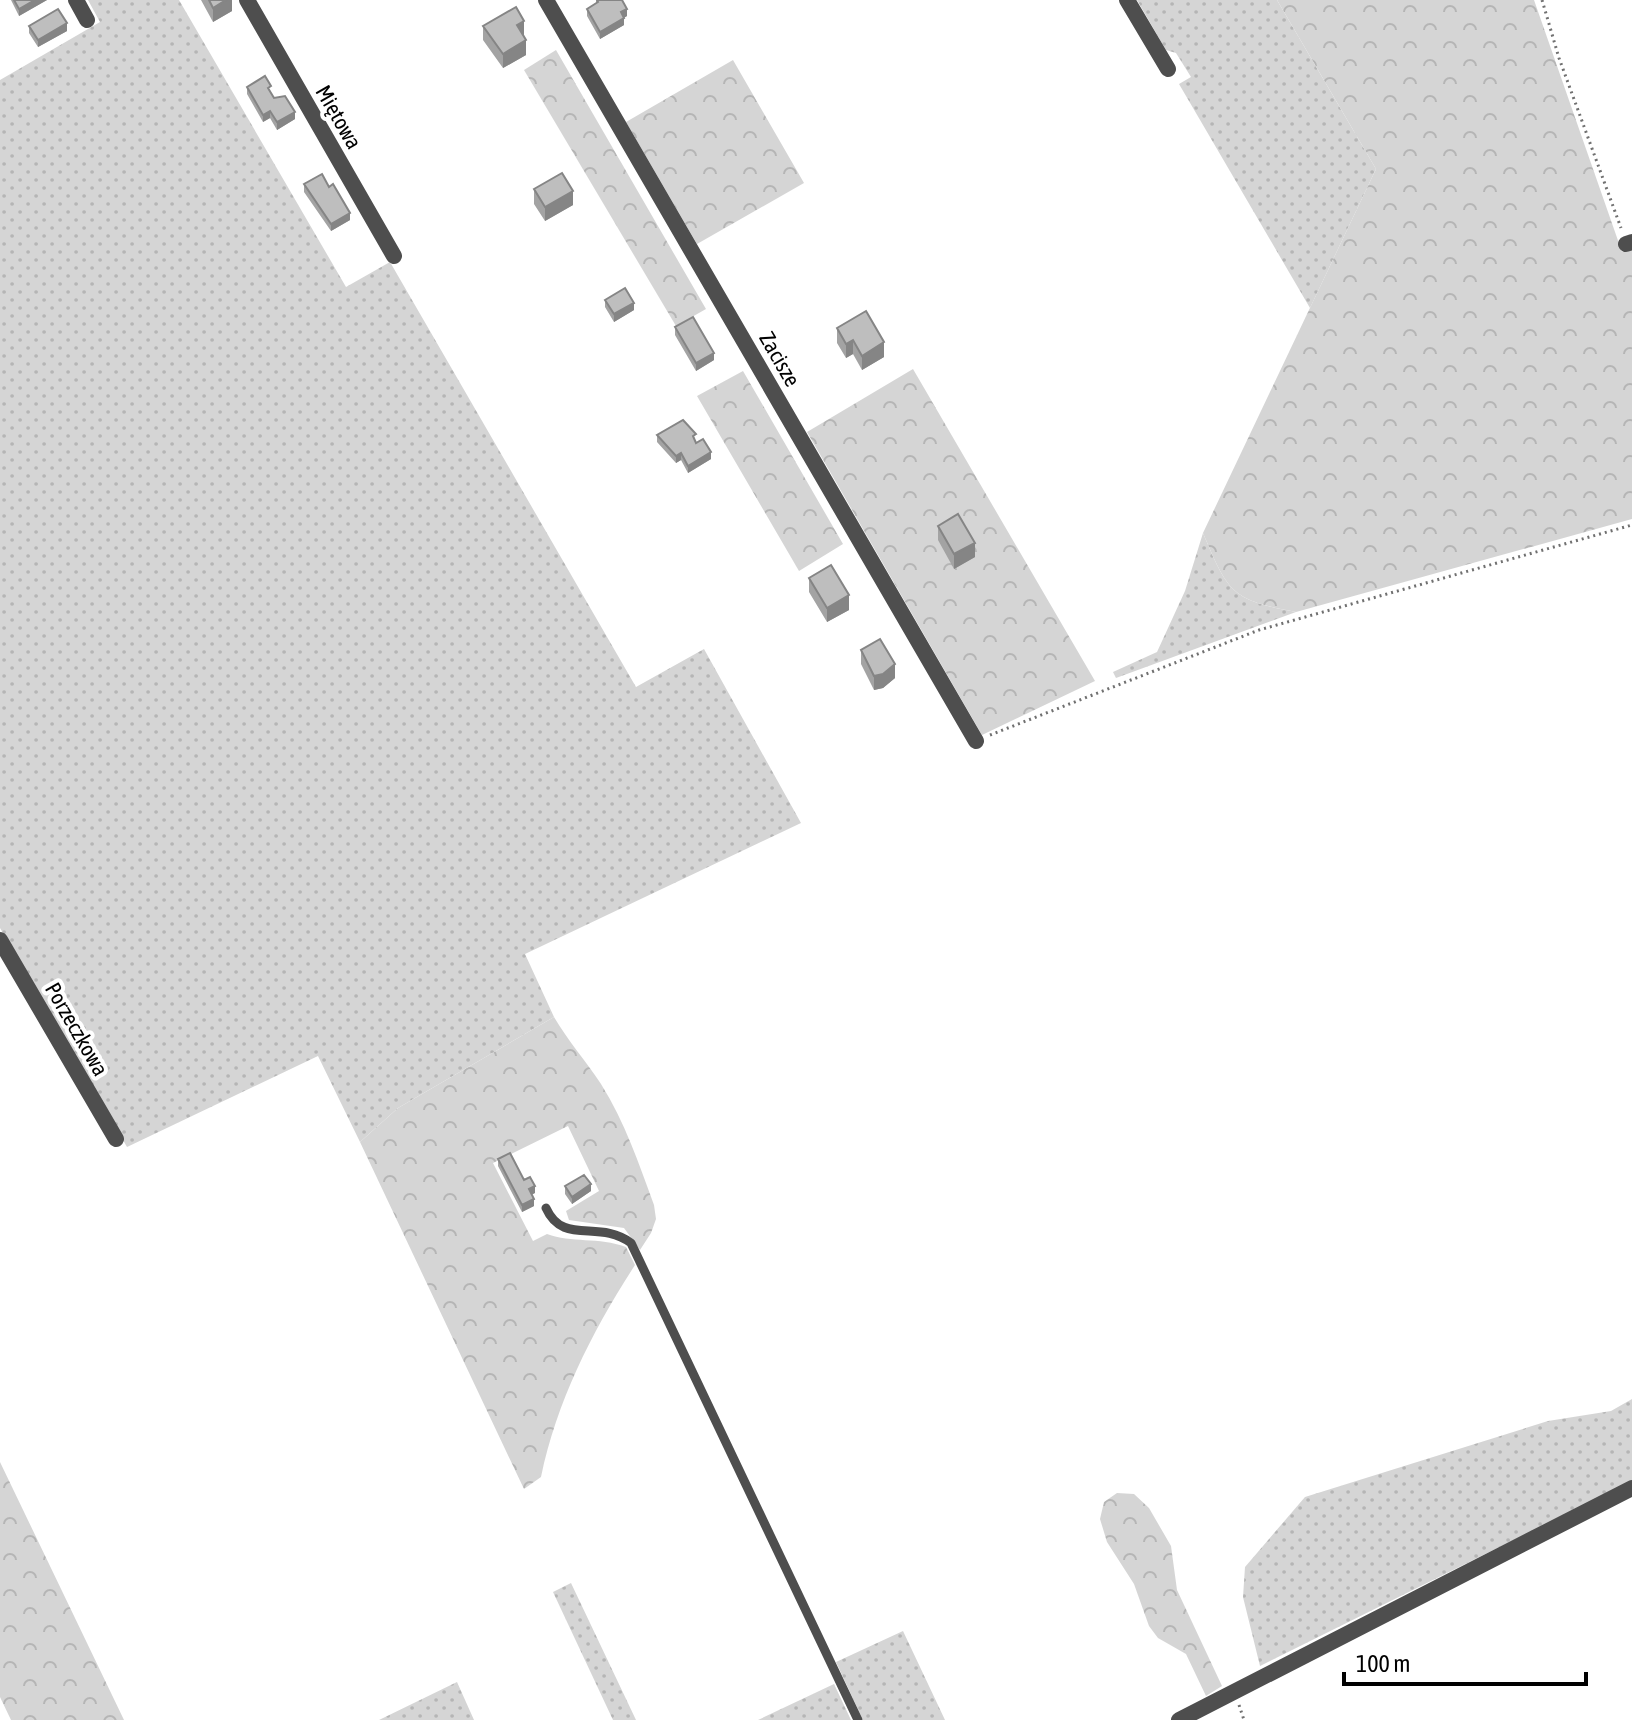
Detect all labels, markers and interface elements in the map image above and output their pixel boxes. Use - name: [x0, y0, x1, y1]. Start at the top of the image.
- street label: Miętowa: [310, 81, 368, 153]
- street label: Zacisze: [754, 327, 806, 391]
- street label: Porzeczkowa: [40, 978, 114, 1080]
- scale bar: [1344, 1636, 1586, 1686]
- text: 100 m: [1356, 1650, 1410, 1677]

